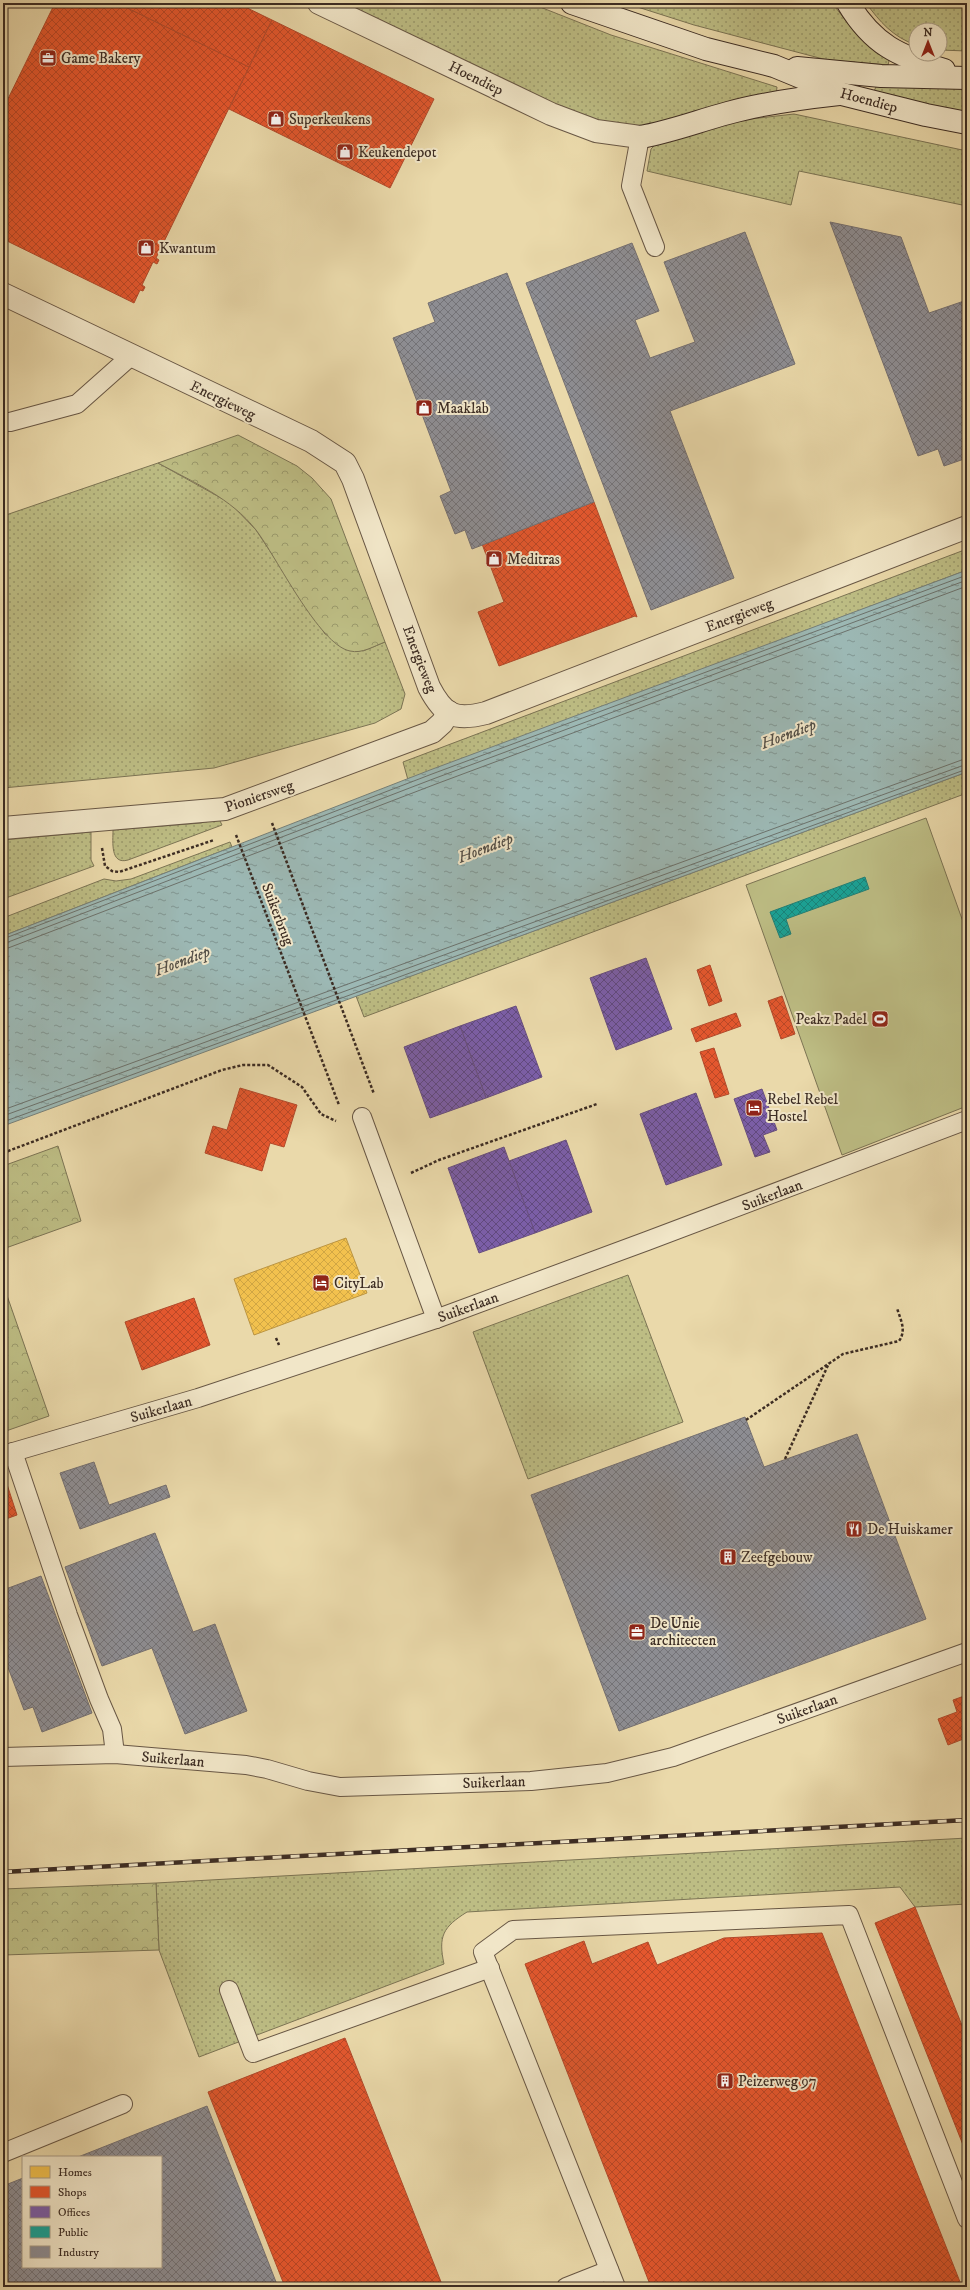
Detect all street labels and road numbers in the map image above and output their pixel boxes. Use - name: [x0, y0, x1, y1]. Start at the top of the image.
- street label: Hoendiep: [445, 57, 507, 100]
- street label: Hoendiep: [838, 84, 900, 117]
- street label: Energieweg: [187, 376, 259, 425]
- street label: Energieweg: [703, 594, 776, 637]
- street label: Energieweg: [398, 623, 441, 696]
- street label: Pioniersweg: [222, 776, 297, 817]
- street label: Suikerbrug: [257, 880, 298, 949]
- street label: Suikerlaan: [739, 1175, 805, 1216]
- street label: Suikerlaan: [435, 1288, 501, 1327]
- street label: Suikerlaan: [128, 1392, 194, 1427]
- street label: Suikerlaan: [774, 1690, 840, 1729]
- street label: Suikerlaan: [141, 1747, 205, 1772]
- street label: Suikerlaan: [462, 1772, 526, 1793]

